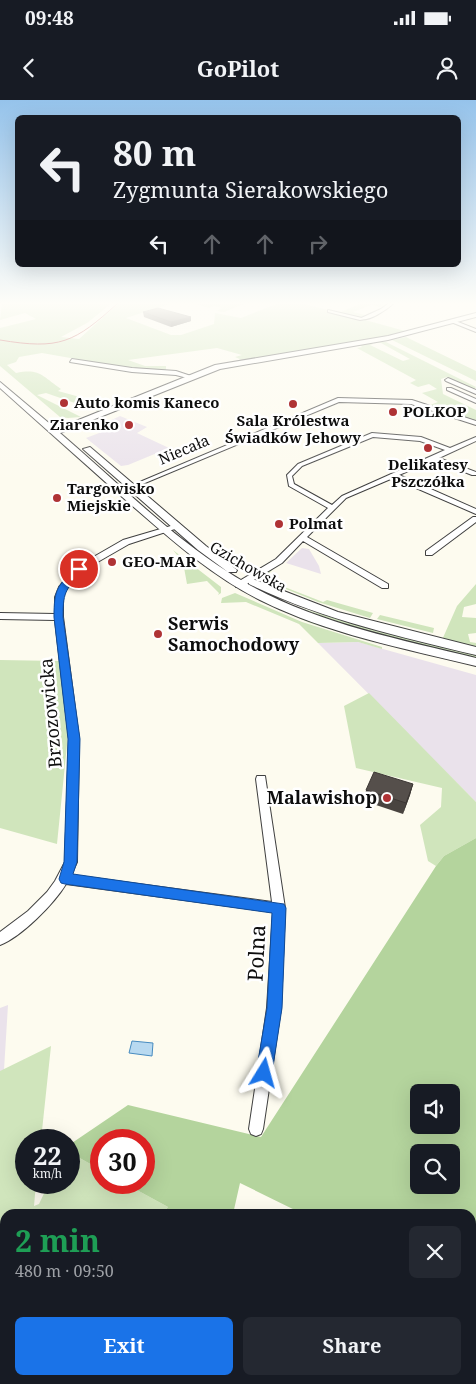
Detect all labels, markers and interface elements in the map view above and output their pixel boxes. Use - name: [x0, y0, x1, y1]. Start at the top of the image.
- text: 09:48: [25, 5, 74, 31]
- text: GoPilot: [197, 53, 279, 83]
- icon: back: [15, 54, 43, 82]
- icon: person: [433, 54, 461, 82]
- text: 80 m: [113, 129, 196, 176]
- icon: left: [30, 135, 95, 200]
- text: Zygmunta Sierakowskiego: [113, 174, 388, 204]
- icon: left: [145, 230, 173, 258]
- icon: ahead: [198, 230, 226, 258]
- icon: ahead: [251, 230, 279, 258]
- icon: right: [304, 230, 332, 258]
- place label: Auto komis Kaneco: [74, 392, 220, 412]
- marker: Auto komis Kaneco: [58, 397, 70, 409]
- marker: Sala Królestwa Świadków Jehowy: [287, 398, 299, 410]
- place label: POLKOP: [403, 401, 467, 421]
- marker: POLKOP: [387, 406, 399, 418]
- place label: Sala Królestwa Świadków Jehowy: [225, 410, 361, 447]
- place label: Ziarenko: [50, 414, 119, 434]
- marker: Ziarenko: [123, 419, 135, 431]
- street label: Niecała: [155, 429, 212, 469]
- marker: Delikatesy Pszczółka: [422, 442, 434, 454]
- place label: Delikatesy Pszczółka: [388, 454, 468, 491]
- place label: Targowisko Miejskie: [67, 478, 155, 515]
- marker: Targowisko Miejskie: [51, 492, 63, 504]
- place label: Polmat: [289, 513, 343, 533]
- marker: Polmat: [273, 518, 285, 530]
- street label: Gzichowska: [206, 536, 291, 596]
- pin: [58, 548, 100, 590]
- place label: GEO-MAR: [122, 551, 196, 571]
- icon: arrive: [65, 555, 93, 583]
- marker: GEO-MAR: [106, 556, 118, 568]
- place label: Serwis Samochodowy: [168, 611, 300, 656]
- marker: Serwis Samochodowy: [152, 628, 164, 640]
- street label: Brzozowicka: [33, 657, 67, 769]
- place label: Malawishop: [267, 785, 377, 809]
- marker: Malawishop: [381, 792, 393, 804]
- street label: Polna: [241, 924, 271, 982]
- position arrow: [237, 1046, 289, 1098]
- map controls: [410, 1084, 460, 1194]
- button: sound: [410, 1084, 460, 1134]
- speed limit sign: 30: [90, 1129, 155, 1194]
- text: 22: [33, 1138, 62, 1172]
- button: search: [410, 1144, 460, 1194]
- text: km/h: [33, 1165, 62, 1182]
- text: 2 min: [15, 1220, 100, 1261]
- button: close: [409, 1226, 461, 1278]
- text: 480 m · 09:50: [15, 1260, 114, 1282]
- button: Exit: [15, 1317, 233, 1375]
- button: Share: [243, 1317, 461, 1375]

